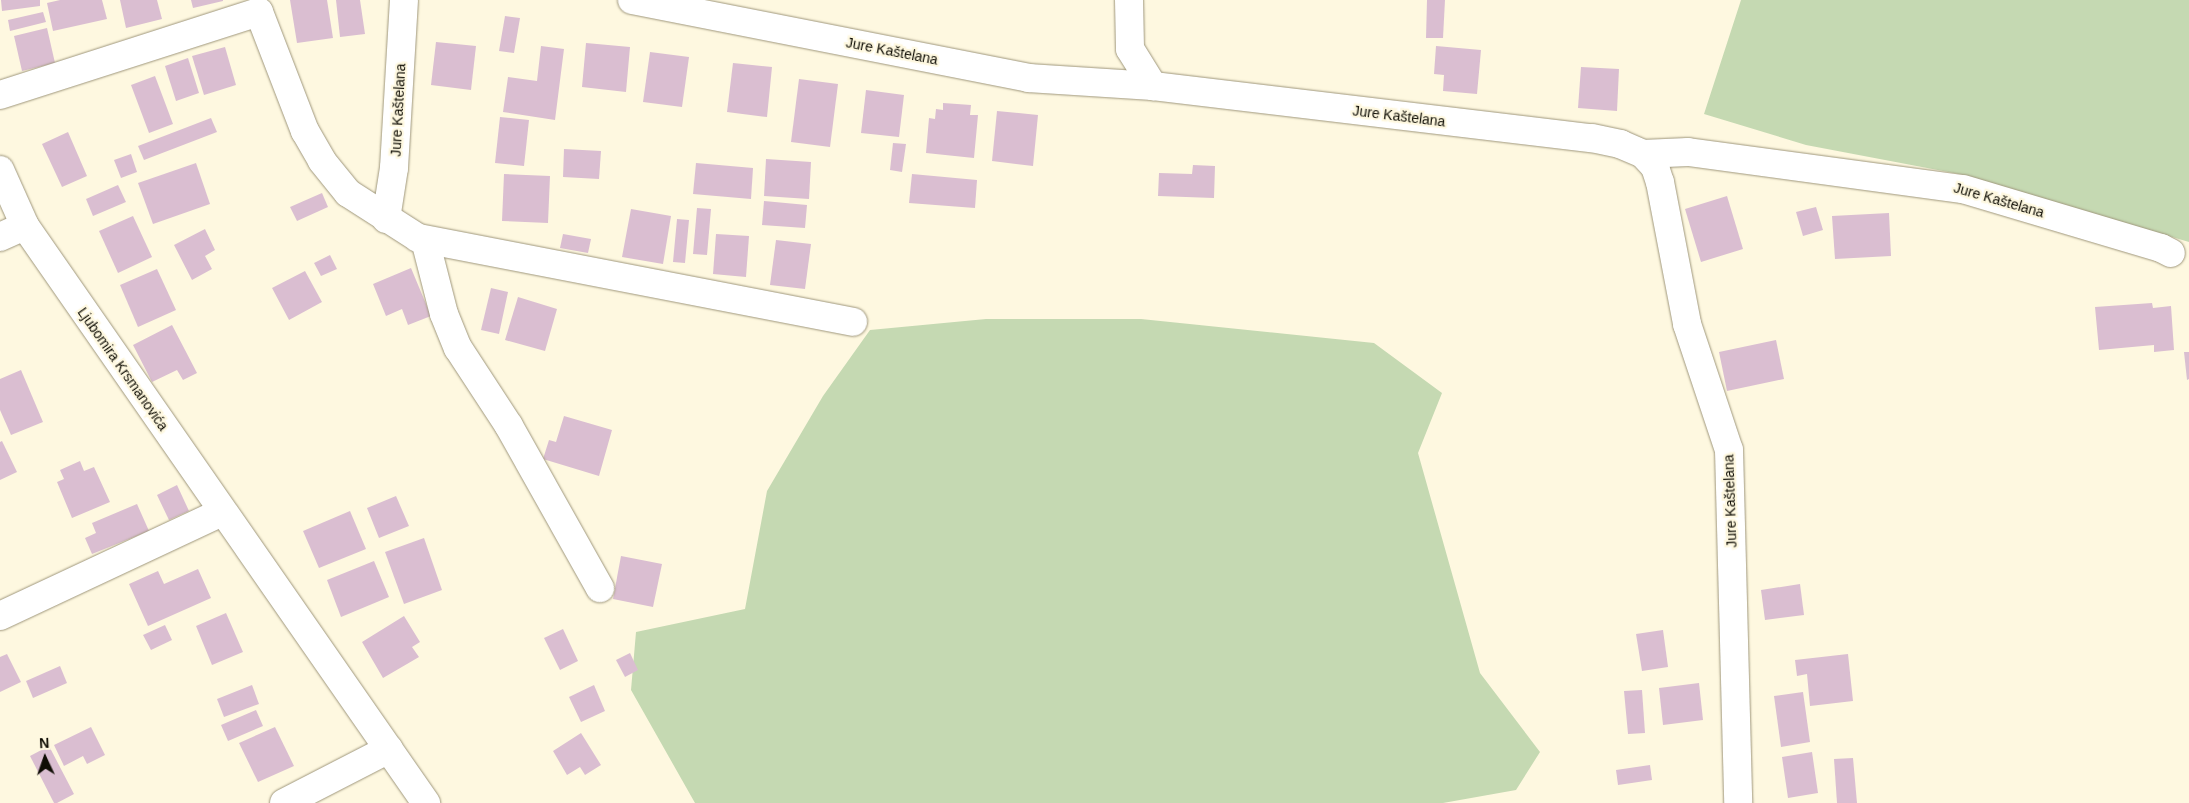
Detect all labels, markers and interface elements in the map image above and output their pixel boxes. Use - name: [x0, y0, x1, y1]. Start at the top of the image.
- street label: Jure Kaštelana: [845, 34, 939, 68]
- street label: Jure Kaštelana: [387, 63, 409, 157]
- street label: Jure Kaštelana: [1352, 102, 1446, 130]
- street label: Jure Kaštelana: [1952, 179, 2046, 221]
- street label: Ljubomira Krsmanovića: [74, 304, 172, 434]
- street label: Jure Kaštelana: [1720, 454, 1740, 548]
- north arrow: [20, 733, 70, 783]
- text: N: [39, 735, 50, 751]

